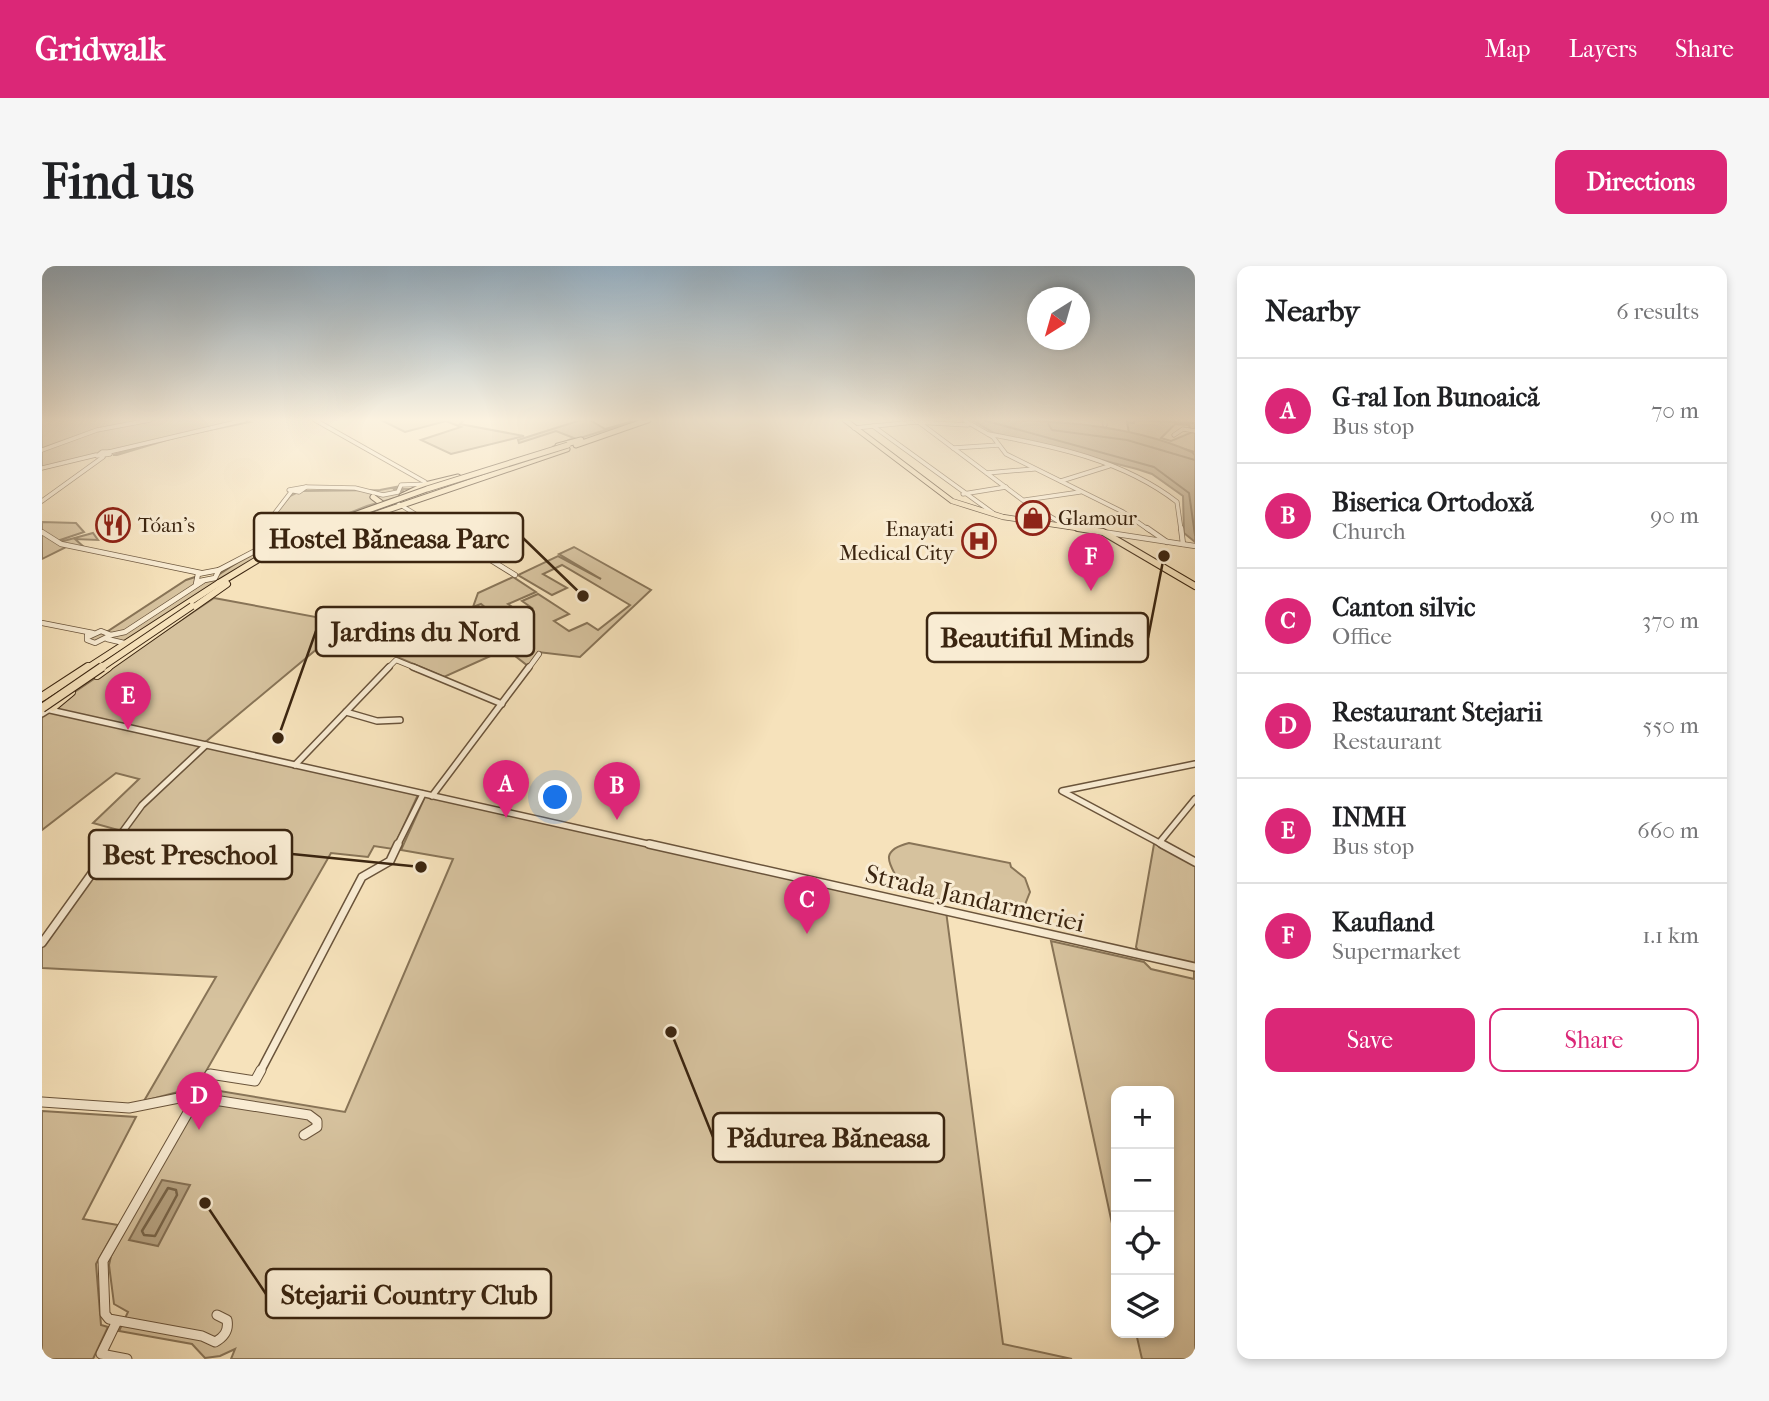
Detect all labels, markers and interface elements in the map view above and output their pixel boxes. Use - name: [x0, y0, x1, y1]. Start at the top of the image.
- text: Gridwalk: [35, 30, 165, 69]
- text: Map: [1485, 35, 1531, 63]
- text: Layers: [1569, 35, 1637, 63]
- text: Share: [1675, 35, 1734, 63]
- button: Directions: [1555, 150, 1727, 214]
- text: Find us: [42, 153, 194, 211]
- north arrow: [1027, 287, 1090, 350]
- text: Nearby: [1265, 294, 1360, 329]
- text: 6 results: [1616, 298, 1699, 325]
- text: G-ral Ion Bunoaică: [1332, 382, 1539, 413]
- text: A: [1281, 397, 1295, 424]
- text: 70 m: [1651, 397, 1699, 424]
- text: Bus stop: [1332, 413, 1414, 440]
- text: Biserica Ortodoxă: [1332, 487, 1533, 518]
- shop icon: Glamour: [1014, 499, 1052, 537]
- text: B: [1281, 502, 1295, 529]
- text: 90 m: [1650, 502, 1699, 529]
- restaurant icon: Tóan's: [94, 506, 132, 544]
- place label: Glamour: [1058, 506, 1137, 530]
- place label: Tóan's: [138, 513, 195, 537]
- callout: Hostel Băneasa Parc: [254, 513, 523, 562]
- place label: Enayati Medical City: [839, 517, 955, 565]
- text: Church: [1332, 518, 1406, 545]
- text: Hostel Băneasa Parc: [269, 522, 509, 555]
- hospital icon: Enayati Medical City: [960, 522, 998, 560]
- pin: F: [1068, 533, 1114, 591]
- text: Canton silvic: [1332, 592, 1476, 623]
- callout: Jardins du Nord: [316, 607, 534, 656]
- text: C: [1280, 607, 1296, 634]
- text: 370 m: [1642, 607, 1699, 634]
- callout: Beautiful Minds: [927, 613, 1148, 662]
- text: Jardins du Nord: [327, 615, 520, 648]
- text: Beautiful Minds: [940, 621, 1134, 654]
- text: Office: [1332, 623, 1392, 650]
- pin: E: [105, 672, 151, 730]
- text: Restaurant Stejarii: [1332, 697, 1542, 728]
- text: D: [1279, 712, 1297, 739]
- text: 550 m: [1643, 712, 1699, 739]
- text: Restaurant: [1332, 728, 1442, 755]
- pin: A: [483, 760, 529, 818]
- pin: B: [594, 762, 640, 820]
- your location: [538, 780, 572, 814]
- text: INMH: [1332, 802, 1406, 833]
- text: E: [1281, 817, 1295, 844]
- text: 660 m: [1637, 817, 1699, 844]
- callout: Best Preschool: [89, 830, 292, 879]
- text: Bus stop: [1332, 833, 1414, 860]
- text: Best Preschool: [103, 838, 278, 871]
- street label: Strada Jandarmeriei: [862, 858, 1088, 939]
- pin: C: [784, 876, 830, 934]
- text: Kaufland: [1332, 907, 1434, 938]
- text: F: [1282, 922, 1294, 949]
- text: 1.1 km: [1642, 922, 1699, 949]
- text: Supermarket: [1332, 938, 1461, 965]
- button: Save: [1265, 1008, 1475, 1072]
- button: Share: [1489, 1008, 1699, 1072]
- pin: D: [176, 1072, 222, 1130]
- map controls: [1111, 1086, 1174, 1338]
- button: +: [1111, 1086, 1174, 1149]
- callout: Pădurea Băneasa: [713, 1113, 944, 1162]
- text: Pădurea Băneasa: [727, 1121, 930, 1154]
- button: −: [1111, 1149, 1174, 1212]
- button: locate: [1111, 1212, 1174, 1275]
- callout: Stejarii Country Club: [266, 1269, 551, 1318]
- button: layers: [1111, 1275, 1174, 1338]
- text: Stejarii Country Club: [280, 1278, 538, 1311]

